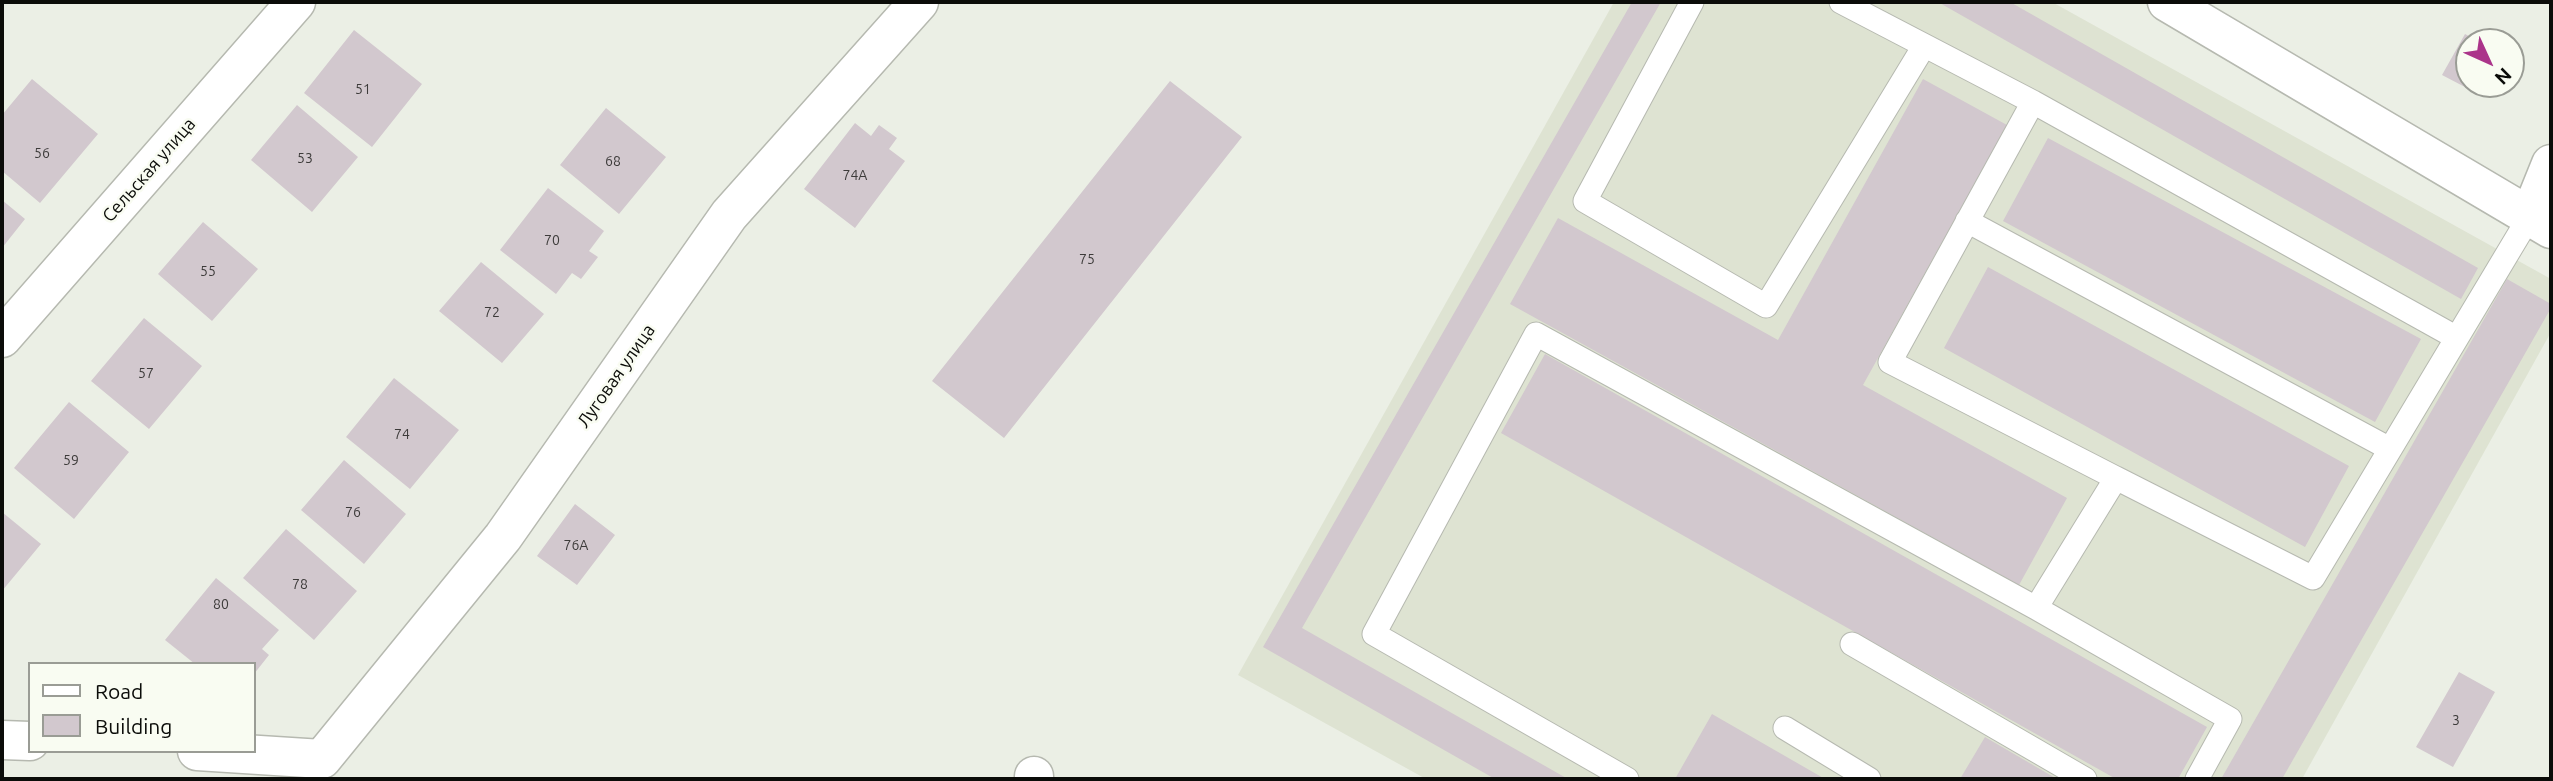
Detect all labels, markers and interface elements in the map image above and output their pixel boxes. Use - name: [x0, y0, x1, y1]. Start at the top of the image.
- north arrow: [2455, 28, 2525, 98]
- text: N: [2491, 64, 2516, 89]
- house number: 51: [355, 81, 371, 97]
- street label: Сельская улица: [98, 114, 200, 226]
- house number: 56: [34, 145, 50, 161]
- house number: 53: [297, 150, 313, 166]
- house number: 68: [605, 153, 621, 169]
- house number: 74А: [843, 167, 867, 183]
- house number: 70: [544, 232, 560, 248]
- house number: 75: [1079, 251, 1095, 267]
- house number: 55: [200, 263, 216, 279]
- house number: 72: [484, 304, 500, 320]
- street label: Луговая улица: [572, 320, 660, 432]
- house number: 57: [138, 365, 154, 381]
- house number: 74: [394, 426, 410, 442]
- house number: 59: [63, 452, 79, 468]
- house number: 76: [345, 504, 361, 520]
- house number: 76А: [564, 537, 588, 553]
- house number: 78: [292, 576, 308, 592]
- house number: 80: [213, 596, 229, 612]
- legend: [28, 662, 256, 753]
- text: Road: [95, 679, 143, 703]
- house number: 3: [2452, 712, 2460, 728]
- text: Building: [95, 714, 172, 738]

